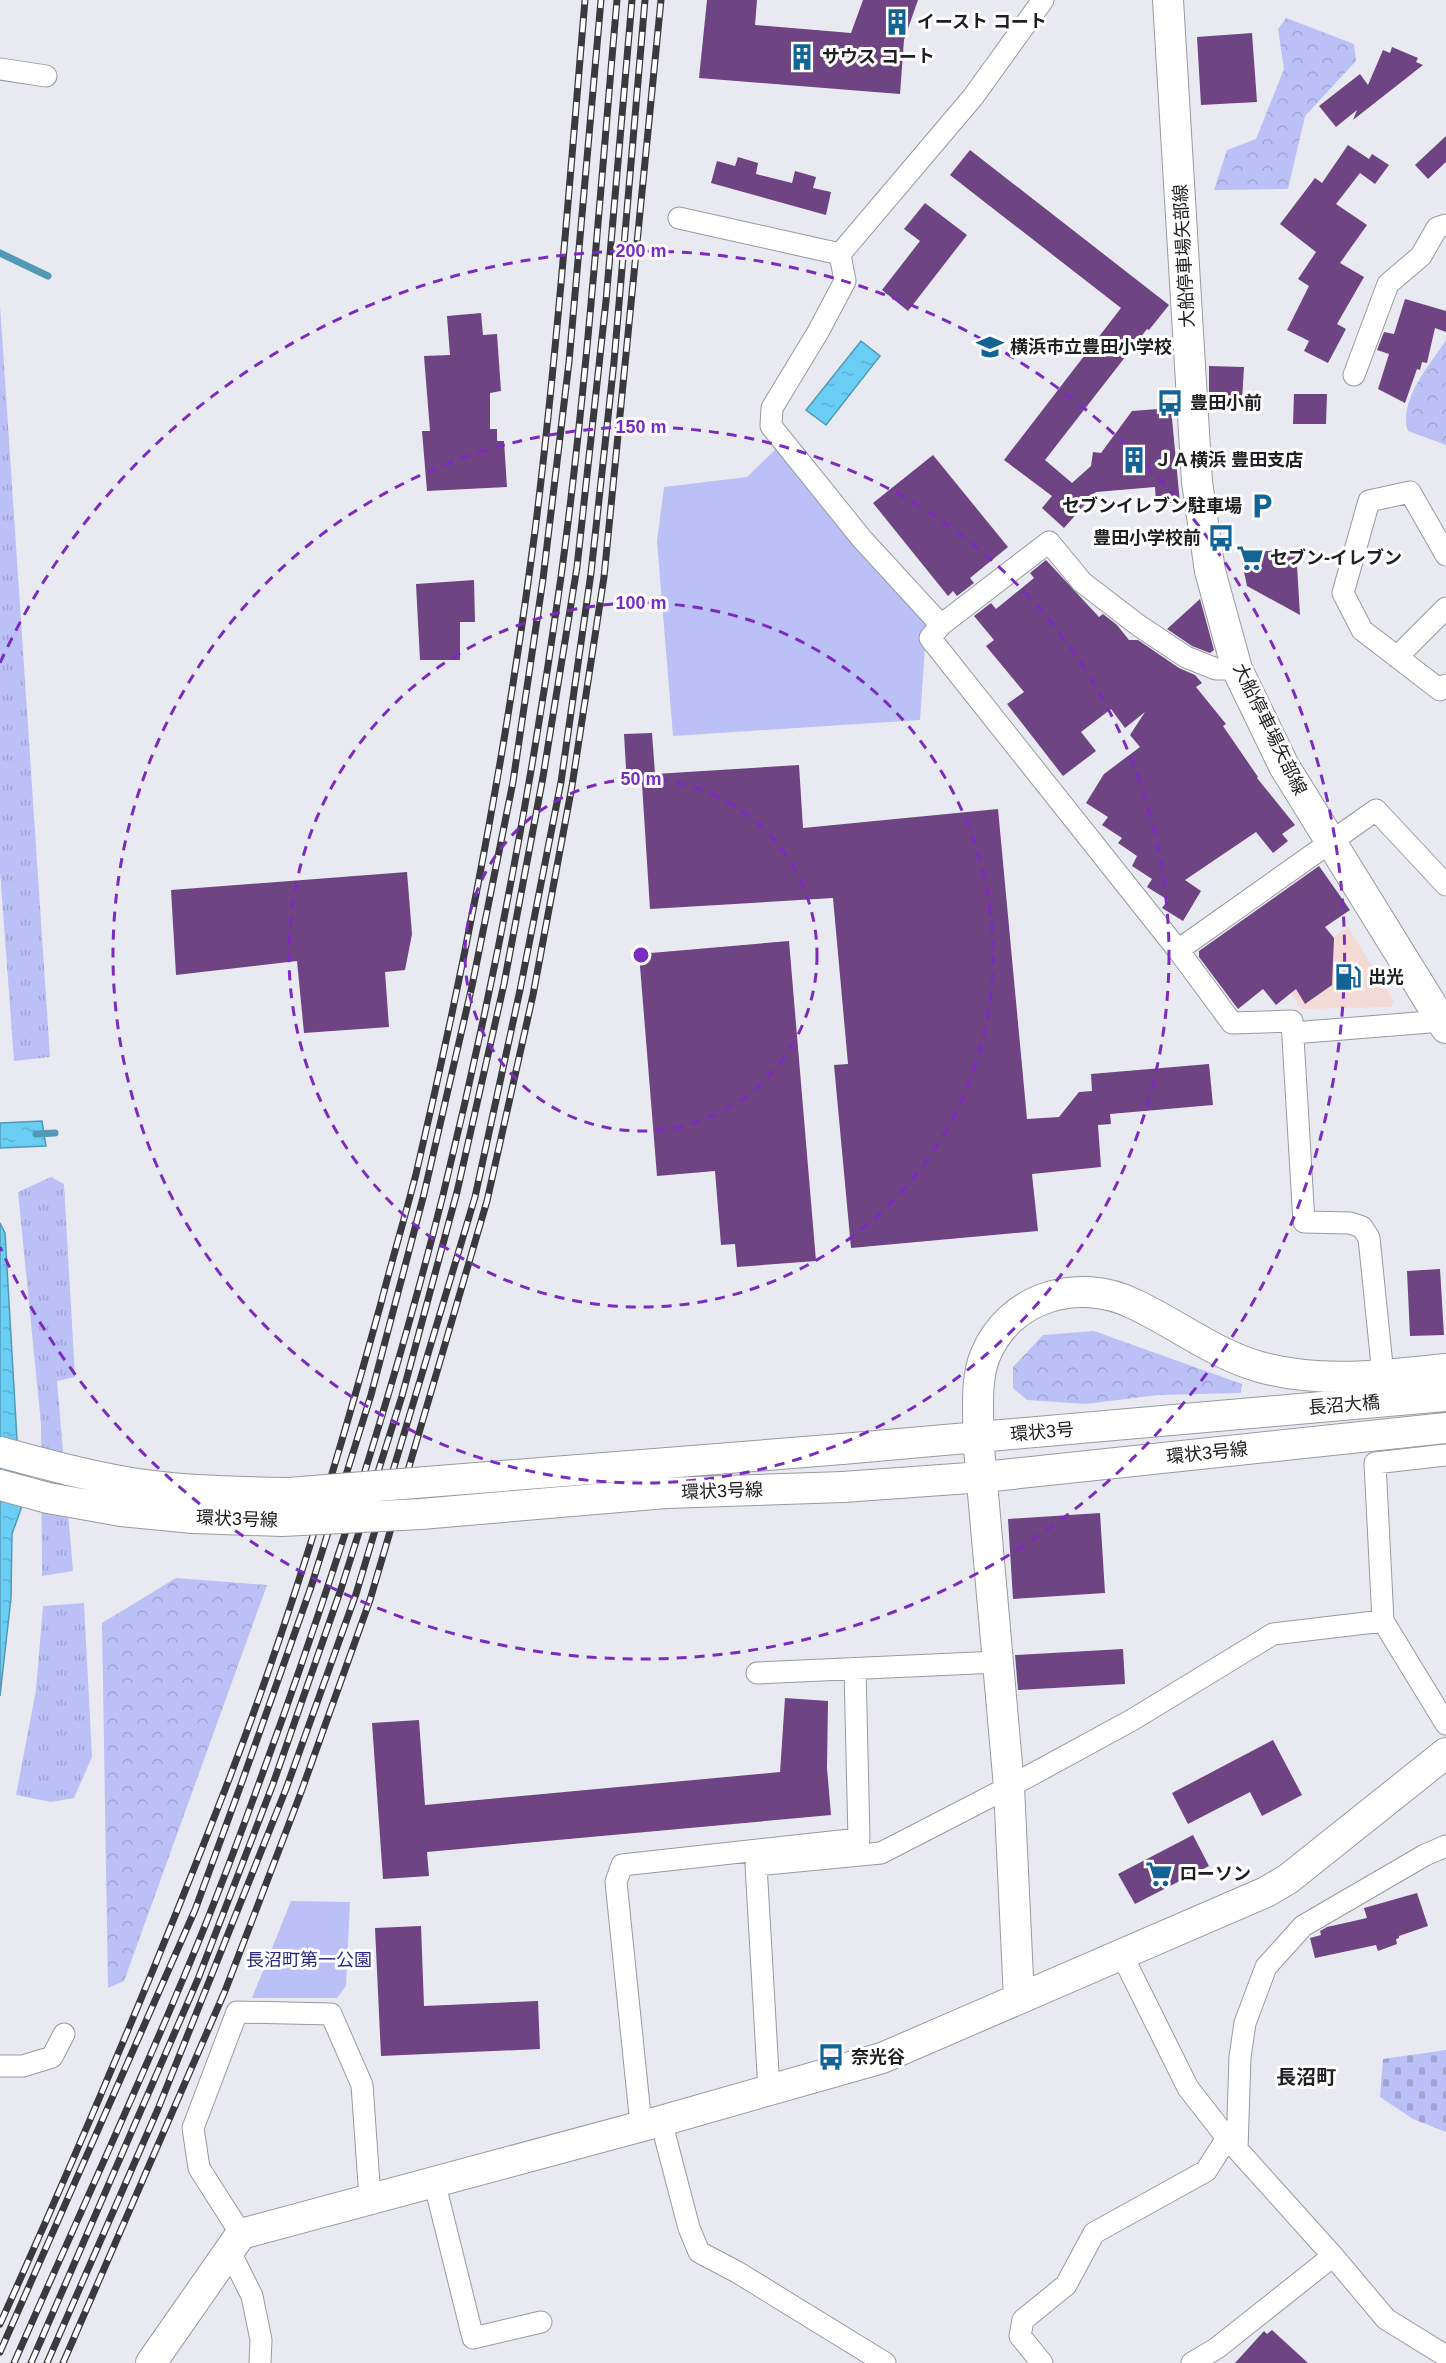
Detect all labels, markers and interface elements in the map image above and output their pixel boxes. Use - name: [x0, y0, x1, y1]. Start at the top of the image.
- building icon: イースト コート: [882, 7, 912, 37]
- place label: イースト コート: [917, 12, 1047, 32]
- building icon: サウス コート: [787, 42, 817, 72]
- place label: サウス コート: [822, 47, 935, 67]
- street label: 大船停車場矢部線: [1170, 184, 1198, 328]
- text: 200 m: [615, 241, 667, 261]
- school or university icon: 横浜市立豊田小学校: [975, 332, 1005, 362]
- place label: 横浜市立豊田小学校: [1010, 337, 1172, 357]
- bus stop icon: 豊田小前: [1155, 388, 1185, 418]
- place label: 豊田小前: [1190, 393, 1262, 413]
- text: 150 m: [615, 417, 667, 437]
- building icon: ＪＡ横浜 豊田支店: [1119, 445, 1149, 475]
- place label: ＪＡ横浜 豊田支店: [1154, 450, 1303, 470]
- parking icon: セブンイレブン駐車場: [1247, 491, 1277, 521]
- place label: セブンイレブン駐車場: [1062, 496, 1242, 516]
- bus stop icon: 豊田小学校前: [1206, 523, 1236, 553]
- place label: 豊田小学校前: [1093, 528, 1201, 548]
- supermarket icon: セブン-イレブン: [1235, 543, 1265, 573]
- place label: セブン-イレブン: [1270, 548, 1402, 568]
- text: 100 m: [615, 593, 667, 613]
- street label: 大船停車場矢部線: [1229, 660, 1311, 798]
- text: 50 m: [620, 769, 662, 789]
- centre of rings: [631, 945, 651, 965]
- fuel station icon: 出光: [1333, 962, 1363, 992]
- place label: 出光: [1368, 967, 1404, 987]
- street label: 長沼大橋: [1307, 1392, 1381, 1418]
- street label: 環状3号: [1009, 1419, 1075, 1445]
- street label: 環状3号線: [1165, 1439, 1249, 1467]
- street label: 環状3号線: [681, 1480, 763, 1502]
- street label: 環状3号線: [196, 1508, 278, 1530]
- supermarket icon: ローソン: [1144, 1859, 1174, 1889]
- place label: ローソン: [1179, 1864, 1251, 1884]
- park label: 長沼町第一公園: [246, 1950, 372, 1970]
- bus stop icon: 奈光谷: [816, 2042, 846, 2072]
- place label: 奈光谷: [851, 2047, 905, 2067]
- district label: 長沼町: [1276, 2066, 1336, 2088]

